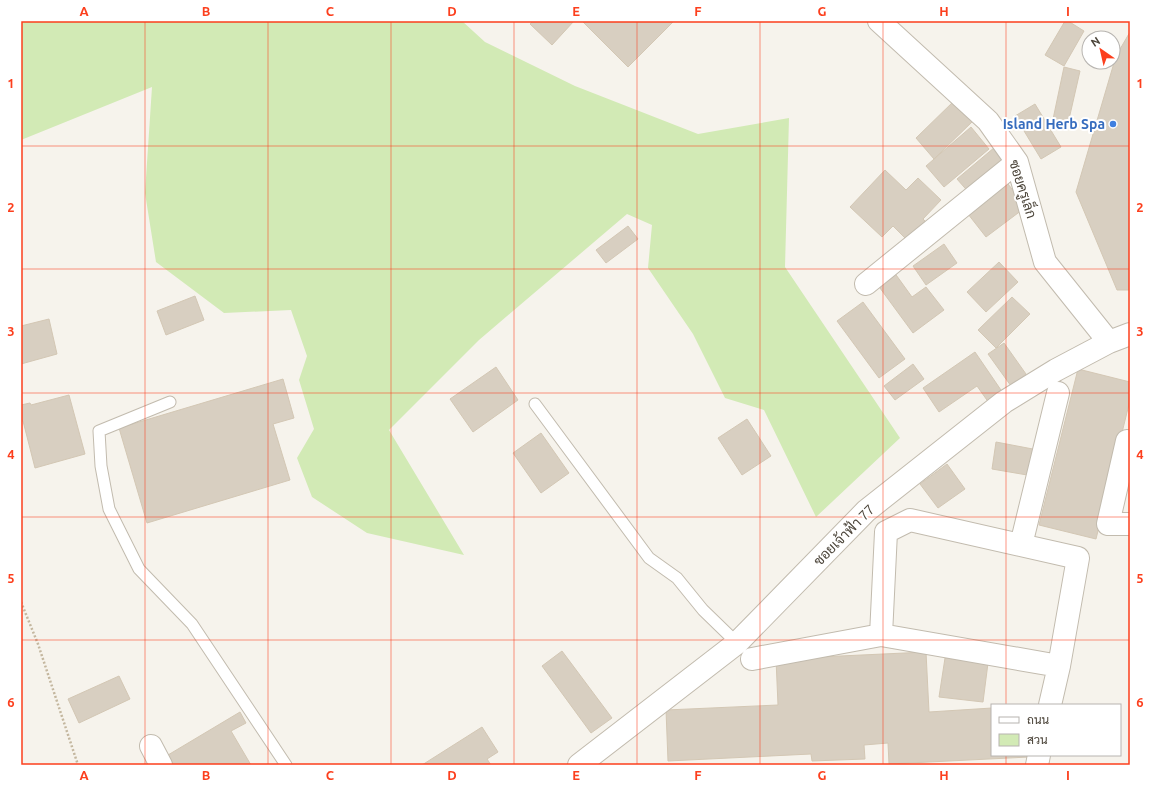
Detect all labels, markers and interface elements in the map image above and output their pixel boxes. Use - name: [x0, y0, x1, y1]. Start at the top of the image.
- text: A: [79, 4, 89, 18]
- text: B: [202, 4, 211, 18]
- text: C: [326, 4, 335, 18]
- text: D: [447, 4, 457, 18]
- text: E: [572, 4, 580, 18]
- text: F: [694, 4, 702, 18]
- text: G: [818, 4, 827, 18]
- text: H: [939, 4, 949, 18]
- text: I: [1066, 4, 1070, 18]
- north arrow: [1081, 30, 1121, 70]
- text: N: [1089, 34, 1102, 49]
- text: 1: [7, 76, 15, 90]
- text: 1: [1136, 76, 1144, 90]
- place label: Island Herb Spa: [1003, 116, 1105, 132]
- marker: Island Herb Spa: [1108, 119, 1118, 129]
- street label: ซอยครูเล็ก: [1004, 157, 1041, 221]
- text: 2: [7, 200, 15, 214]
- text: 2: [1136, 200, 1144, 214]
- text: 3: [7, 324, 15, 338]
- text: 3: [1136, 324, 1144, 338]
- text: 4: [7, 447, 15, 461]
- text: 4: [1136, 447, 1144, 461]
- street label: ซอยเจ้าฟ้า 77: [809, 500, 878, 569]
- text: 5: [7, 571, 15, 585]
- text: 5: [1136, 571, 1144, 585]
- text: 6: [7, 695, 15, 709]
- text: 6: [1136, 695, 1144, 709]
- legend: [991, 704, 1121, 756]
- text: ถนน: [1027, 713, 1050, 726]
- text: สวน: [1027, 733, 1048, 746]
- text: A: [79, 768, 89, 782]
- text: B: [202, 768, 211, 782]
- text: C: [326, 768, 335, 782]
- text: D: [447, 768, 457, 782]
- text: E: [572, 768, 580, 782]
- text: F: [694, 768, 702, 782]
- text: G: [818, 768, 827, 782]
- text: H: [939, 768, 949, 782]
- text: I: [1066, 768, 1070, 782]

